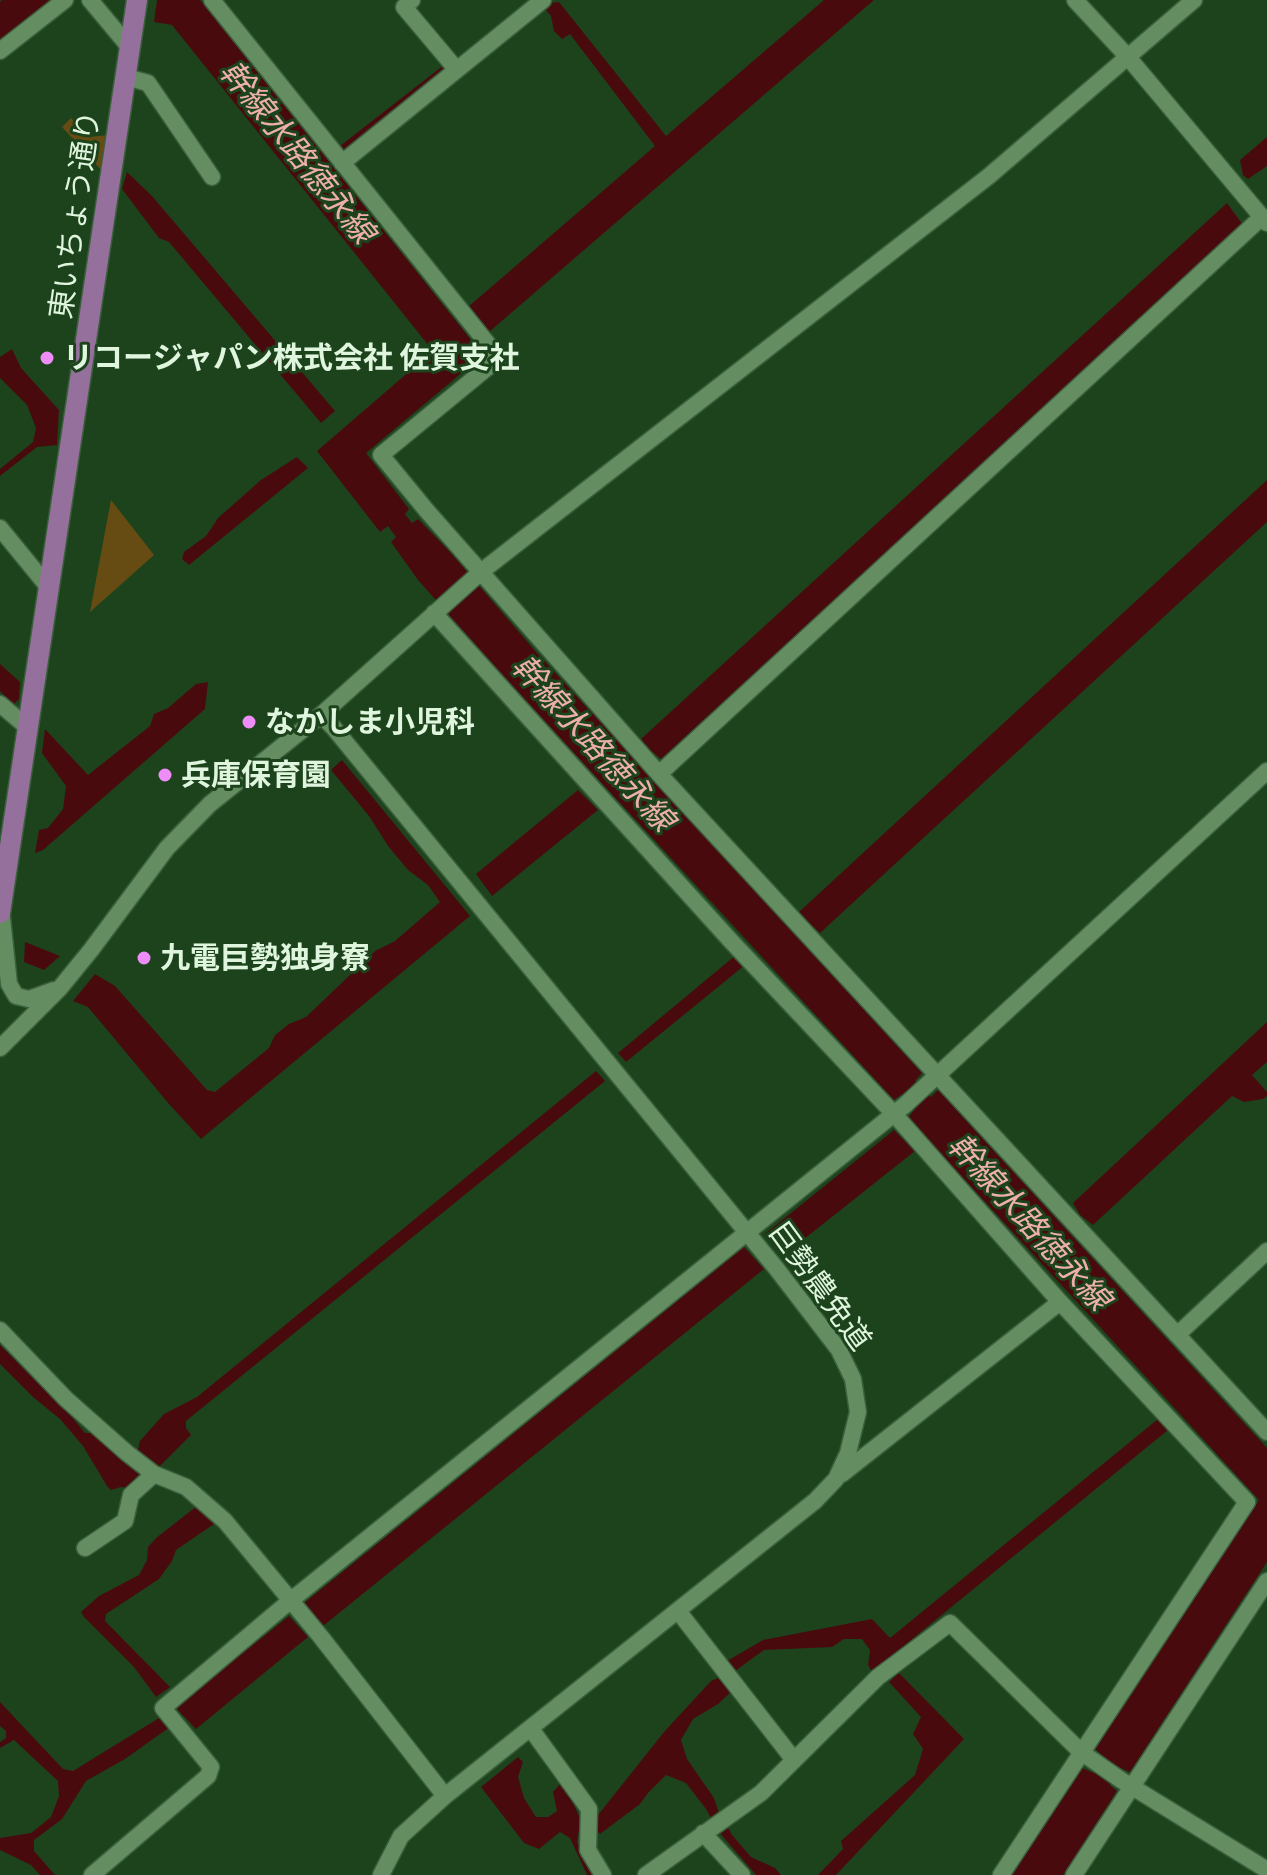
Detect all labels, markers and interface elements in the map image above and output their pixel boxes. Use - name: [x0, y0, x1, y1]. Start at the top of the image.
- water label: 幹線水路徳永線: [212, 53, 382, 251]
- street label: 東いちょう通り: [43, 109, 107, 321]
- place label: リコージャパン株式会社 佐賀支社: [63, 340, 519, 376]
- marker: リコージャパン株式会社 佐賀支社: [38, 349, 56, 367]
- water label: 幹線水路徳永線: [504, 647, 682, 839]
- place label: なかしま小児科: [265, 704, 475, 740]
- marker: なかしま小児科: [240, 713, 258, 731]
- place label: 兵庫保育園: [181, 757, 331, 793]
- marker: 兵庫保育園: [156, 766, 174, 784]
- place label: 九電巨勢独身寮: [160, 940, 370, 976]
- marker: 九電巨勢独身寮: [135, 949, 153, 967]
- water label: 幹線水路徳永線: [940, 1126, 1118, 1318]
- street label: 巨勢農免道: [761, 1215, 879, 1357]

